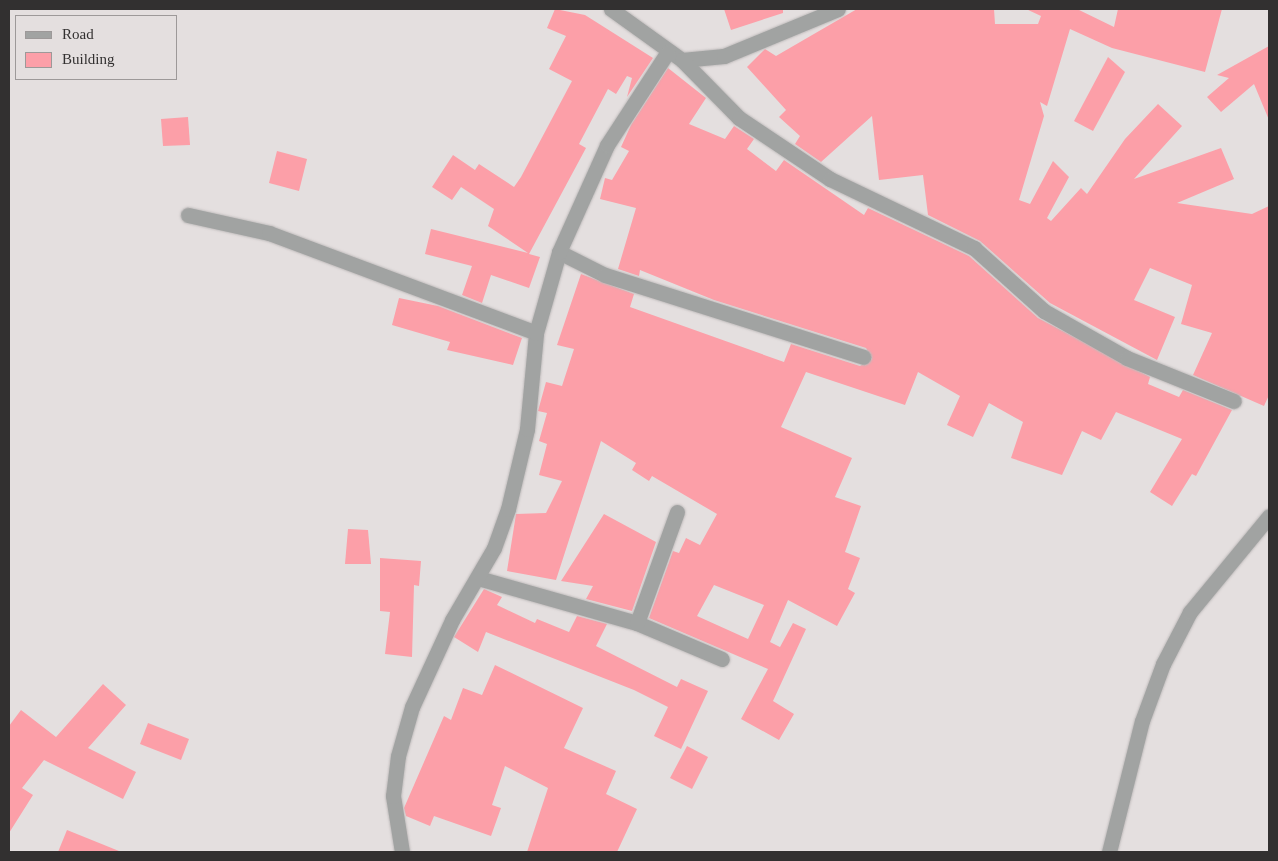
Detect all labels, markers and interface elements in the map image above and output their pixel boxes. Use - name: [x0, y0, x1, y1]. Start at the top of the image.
- legend: [15, 15, 178, 80]
- text: Road: [62, 26, 94, 42]
- text: Building: [62, 51, 115, 67]

